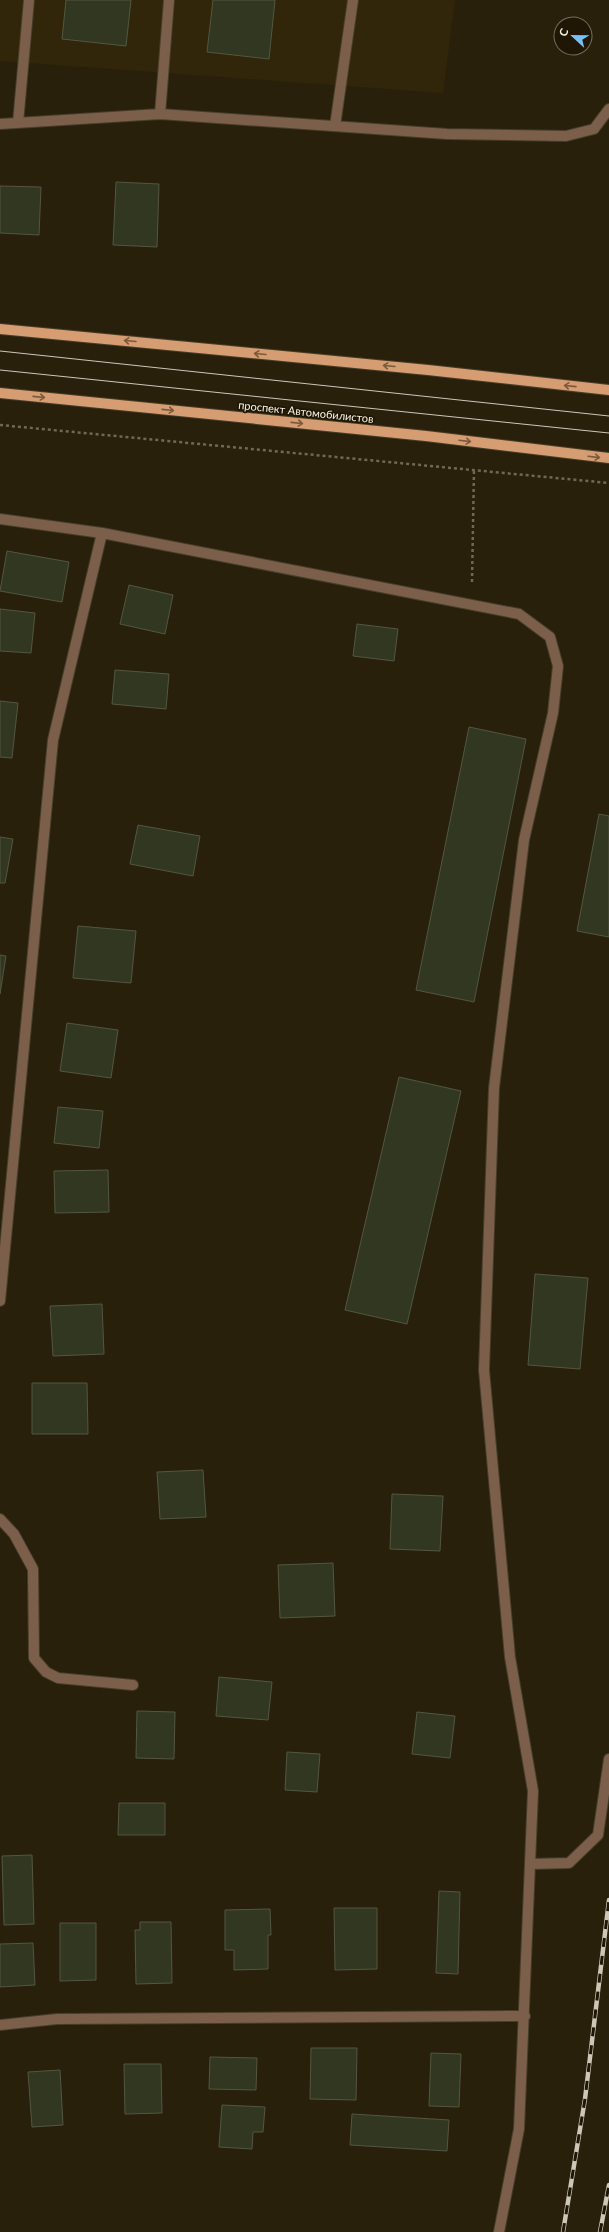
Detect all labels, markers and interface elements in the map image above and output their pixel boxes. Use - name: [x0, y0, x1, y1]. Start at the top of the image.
- north arrow: [553, 16, 593, 56]
- text: С: [556, 26, 571, 38]
- one-way arrow: [124, 338, 137, 345]
- one-way arrow: [254, 350, 267, 358]
- one-way arrow: [383, 363, 396, 370]
- one-way arrow: [564, 382, 577, 390]
- one-way arrow: [32, 394, 45, 401]
- street label: проспект Автомобилистов: [238, 398, 374, 425]
- one-way arrow: [161, 407, 174, 414]
- one-way arrow: [291, 420, 304, 427]
- one-way arrow: [458, 437, 471, 445]
- one-way arrow: [587, 453, 600, 460]

